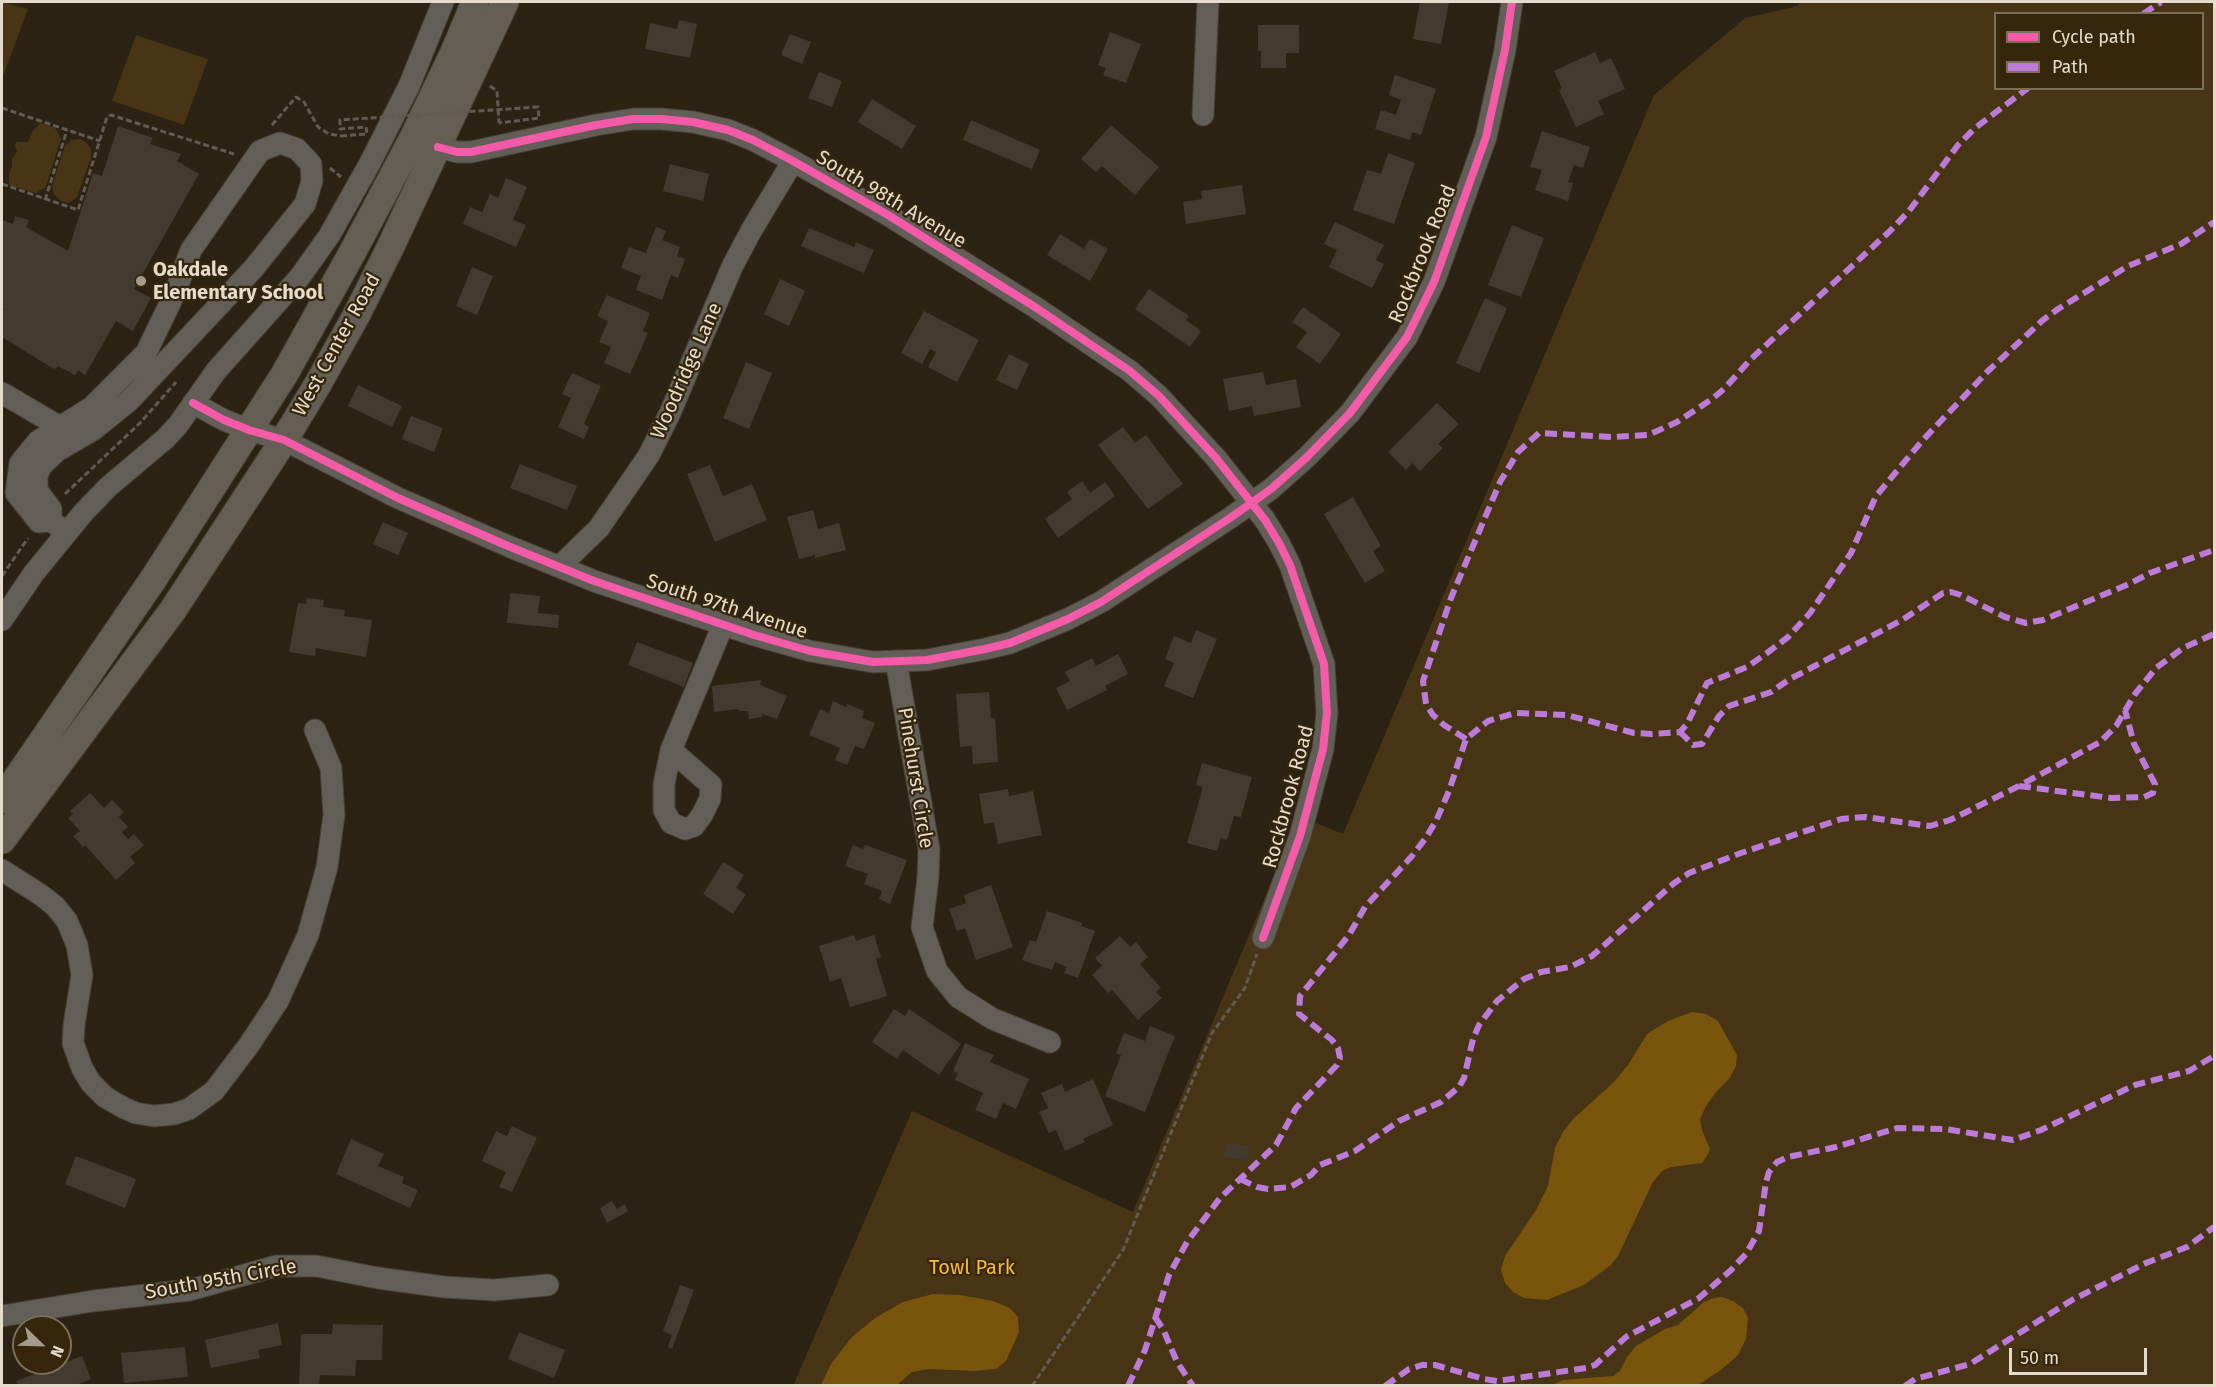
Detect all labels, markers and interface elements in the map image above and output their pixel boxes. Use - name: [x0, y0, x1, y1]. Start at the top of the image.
- legend: [1994, 12, 2204, 90]
- text: Cycle path: [2052, 26, 2136, 48]
- text: Path: [2052, 56, 2088, 78]
- street label: South 98th Avenue: [812, 146, 970, 254]
- street label: Rockbrook Road: [1384, 181, 1462, 327]
- place label: Oakdale Elementary School: [153, 258, 323, 305]
- street label: West Center Road: [288, 269, 386, 421]
- marker: Oakdale Elementary School: [134, 274, 148, 288]
- street label: Woodridge Lane: [646, 299, 728, 443]
- street label: South 97th Avenue: [643, 570, 811, 644]
- street label: Pinehurst Circle: [892, 706, 938, 850]
- street label: Rockbrook Road: [1258, 723, 1320, 871]
- street label: South 95th Circle: [143, 1255, 299, 1305]
- park label: Towl Park: [929, 1256, 1015, 1280]
- north arrow: [12, 1315, 72, 1375]
- scale bar: [2012, 1336, 2150, 1374]
- text: N: [46, 1343, 68, 1360]
- text: 50 m: [2020, 1347, 2059, 1369]

